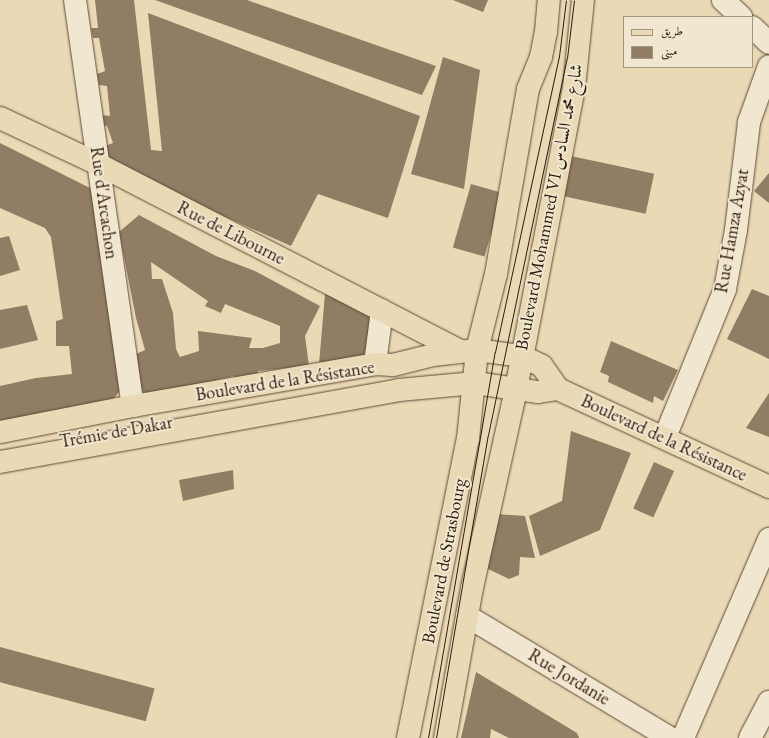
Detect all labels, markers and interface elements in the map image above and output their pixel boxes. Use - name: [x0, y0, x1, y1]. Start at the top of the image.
- legend: [623, 16, 753, 68]
- text: طريق: [661, 23, 683, 39]
- text: مبنى: [661, 43, 677, 59]
- street label: Boulevard Mohammed VI شارع محمد السادس: [511, 62, 587, 352]
- street label: Rue d'Arcachon: [85, 145, 123, 261]
- street label: Rue Hamza Azyat: [710, 167, 754, 295]
- street label: Rue de Libourne: [174, 197, 288, 269]
- street label: Boulevard de la Résistance: [194, 356, 376, 406]
- street label: Boulevard de la Résistance: [577, 390, 751, 486]
- street label: Trémie de Dakar: [58, 411, 174, 453]
- street label: Boulevard de Strasbourg: [417, 476, 471, 646]
- street label: Rue Jordanie: [524, 644, 614, 710]

